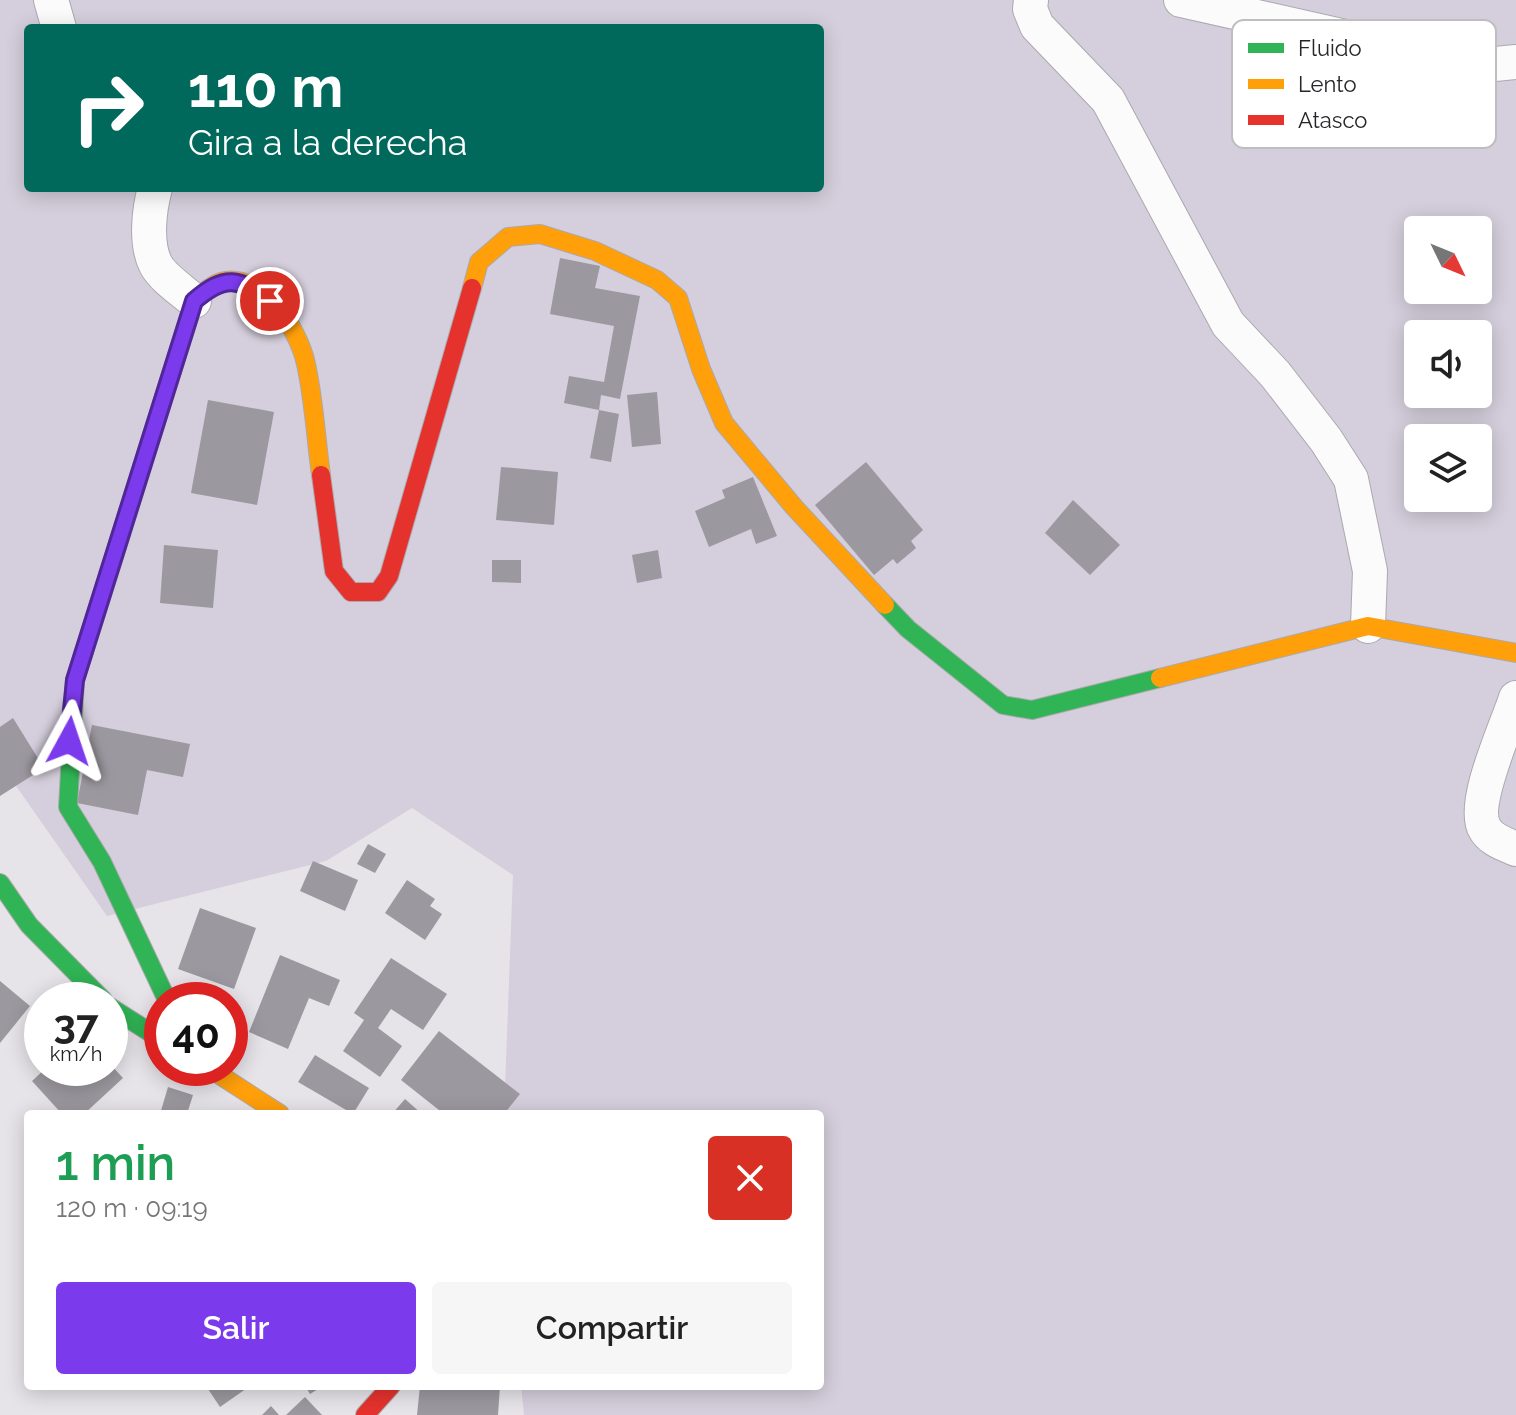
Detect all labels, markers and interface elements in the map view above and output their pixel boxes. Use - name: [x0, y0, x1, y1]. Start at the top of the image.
- legend: [1232, 20, 1496, 148]
- text: Fluido: [1298, 35, 1362, 61]
- text: 110 m: [188, 54, 343, 120]
- icon: right: [56, 56, 160, 160]
- text: Lento: [1298, 71, 1356, 97]
- text: Atasco: [1298, 107, 1367, 133]
- text: Gira a la derecha: [188, 121, 467, 163]
- north arrow: [1404, 216, 1492, 304]
- map controls: [1404, 216, 1492, 512]
- pin: [236, 267, 304, 335]
- icon: arrive: [248, 279, 292, 323]
- button: sound: [1404, 320, 1492, 408]
- button: layers: [1404, 424, 1492, 512]
- position arrow: [27, 699, 111, 783]
- speed limit sign: 40: [144, 982, 248, 1086]
- text: 37: [54, 1000, 98, 1047]
- text: km/h: [50, 1042, 102, 1066]
- text: 1 min: [56, 1135, 175, 1191]
- button: close: [708, 1136, 792, 1220]
- text: 120 m · 09:19: [56, 1193, 208, 1223]
- button: Salir: [56, 1282, 416, 1374]
- button: Compartir: [432, 1282, 792, 1374]

